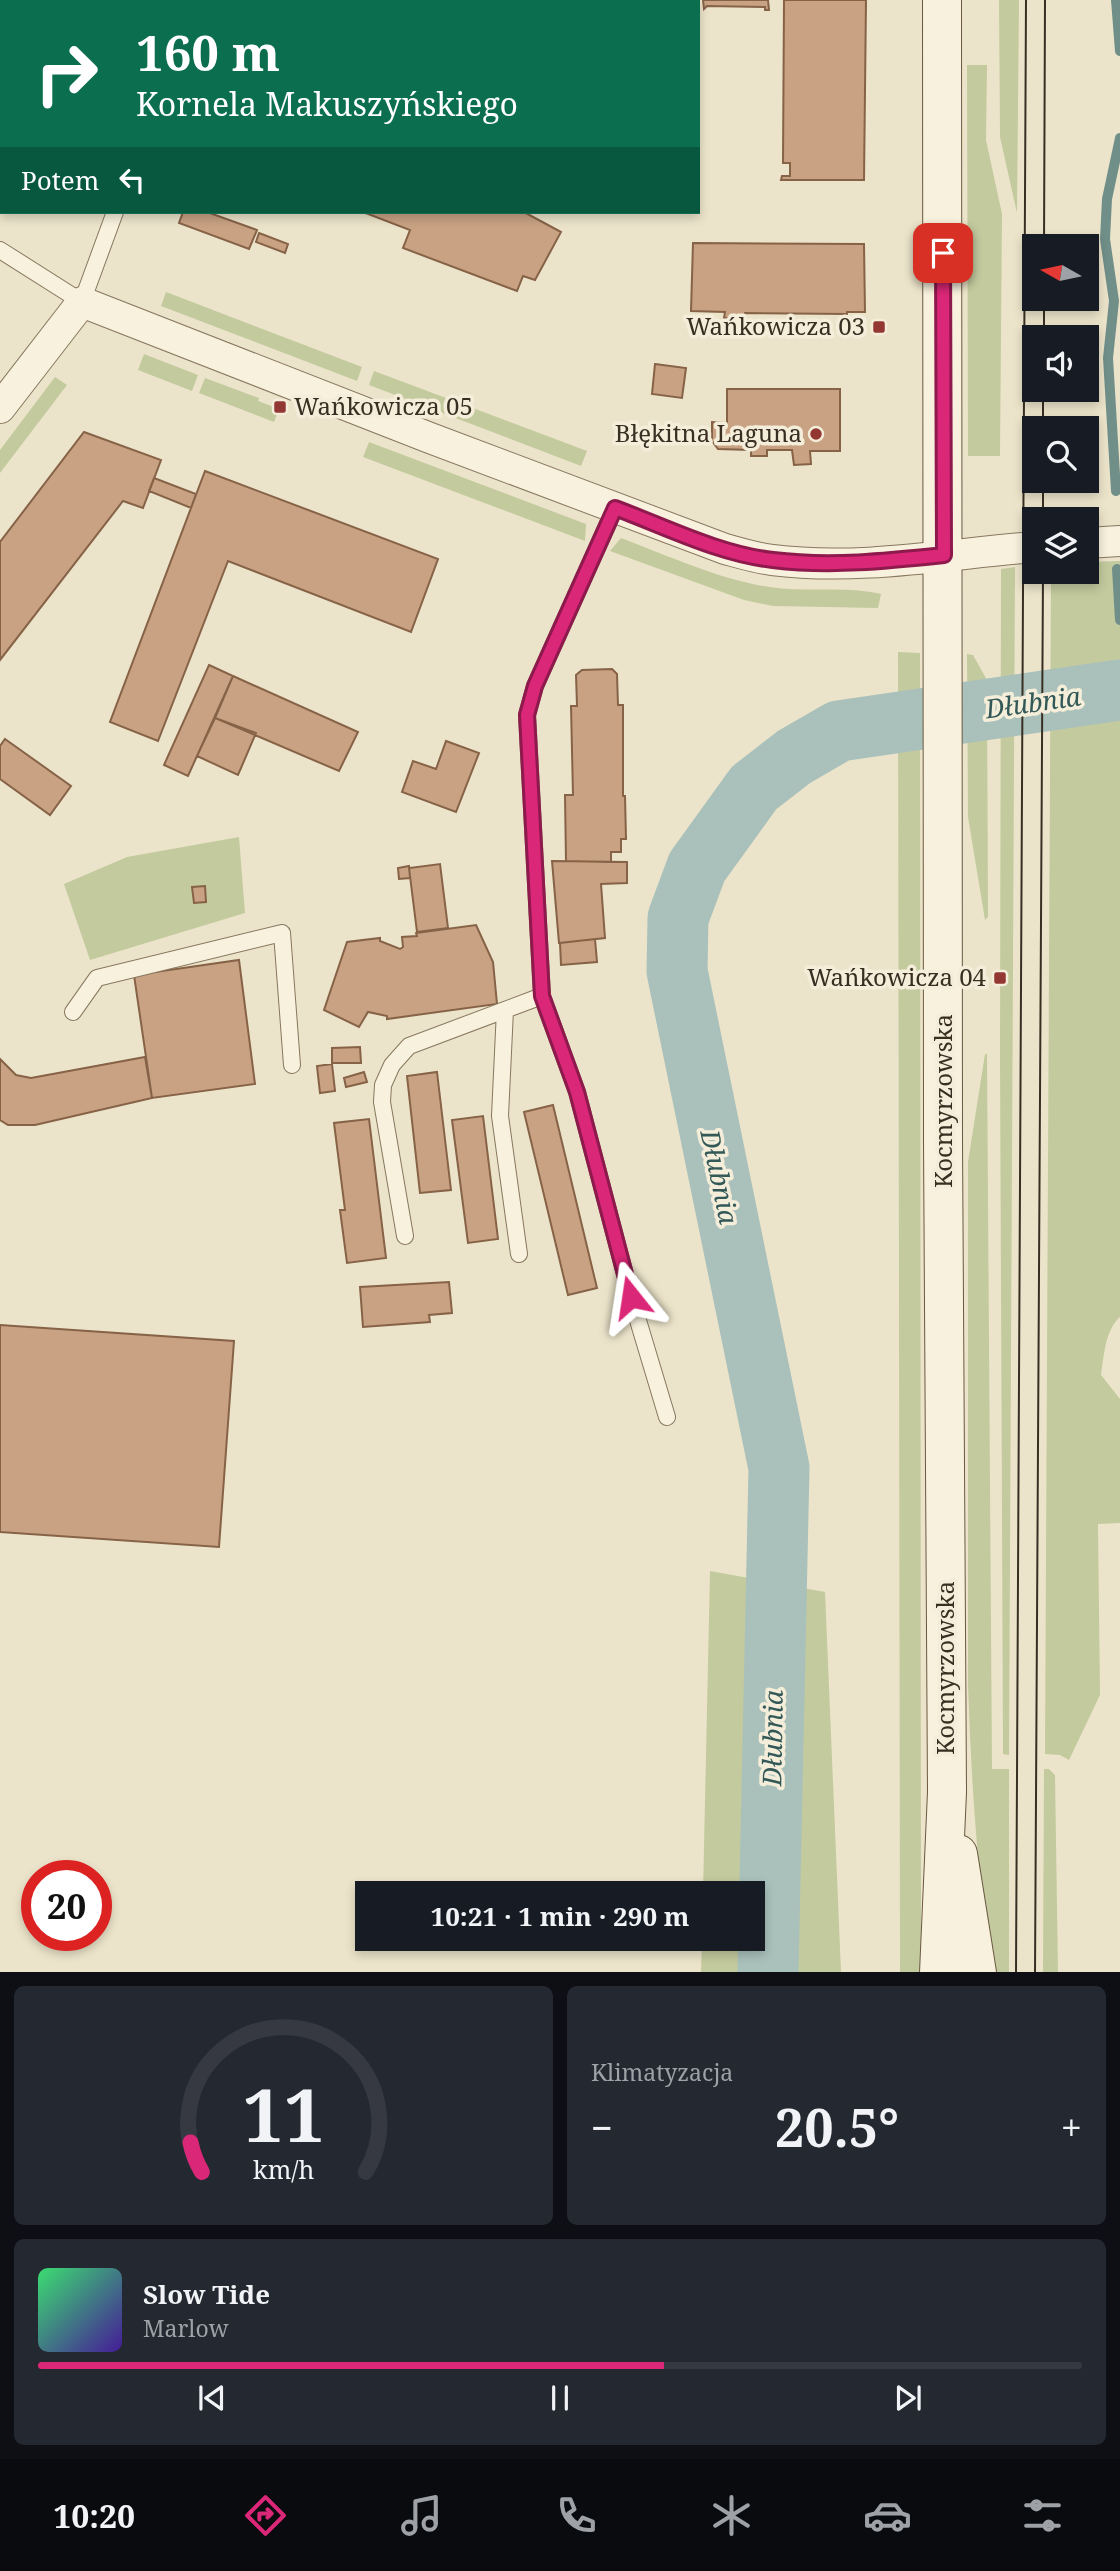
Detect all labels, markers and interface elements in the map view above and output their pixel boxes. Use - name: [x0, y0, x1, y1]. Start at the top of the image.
- text: 160 m: [136, 19, 280, 85]
- icon: right: [21, 28, 112, 119]
- text: Kornela Makuszyńskiego: [136, 82, 518, 125]
- icon: left: [113, 161, 151, 199]
- text: Potem: [21, 162, 99, 198]
- pin: [913, 223, 973, 283]
- icon: arrive: [924, 234, 962, 272]
- north arrow: [1022, 234, 1099, 312]
- map controls: [1022, 234, 1099, 584]
- place label: Wańkowicza 03: [686, 309, 865, 342]
- marker: Wańkowicza 03: [871, 319, 887, 335]
- button: sound: [1022, 325, 1099, 402]
- place label: Wańkowicza 05: [294, 389, 473, 422]
- marker: Wańkowicza 05: [272, 399, 288, 415]
- place label: Błękitna Laguna: [615, 416, 802, 449]
- button: search: [1022, 416, 1099, 493]
- marker: Błękitna Laguna: [808, 426, 824, 442]
- button: layers: [1022, 507, 1099, 584]
- water label: Dłubnia: [982, 678, 1083, 727]
- place label: Wańkowicza 04: [807, 960, 987, 993]
- marker: Wańkowicza 04: [992, 970, 1008, 986]
- street label: Kocmyrzowska: [926, 1014, 959, 1188]
- water label: Dłubnia: [692, 1125, 748, 1227]
- position arrow: [594, 1260, 668, 1334]
- street label: Kocmyrzowska: [928, 1581, 961, 1755]
- water label: Dłubnia: [753, 1690, 791, 1787]
- speed limit sign: 20: [21, 1860, 112, 1951]
- text: 10:21 · 1 min · 290 m: [430, 1898, 690, 1934]
- text: Klimatyzacja: [591, 2056, 733, 2088]
- text: 11: [242, 2064, 325, 2163]
- text: 20.5°: [775, 2091, 899, 2162]
- text: −: [591, 2101, 613, 2153]
- text: +: [1061, 2101, 1082, 2153]
- text: km/h: [253, 2151, 314, 2185]
- text: Slow Tide: [143, 2276, 270, 2312]
- text: Marlow: [143, 2312, 229, 2344]
- icon: previous: [193, 2379, 231, 2417]
- icon: pause: [541, 2379, 579, 2417]
- icon: next: [889, 2379, 927, 2417]
- icon: directions: [241, 2491, 290, 2540]
- icon: music: [397, 2491, 446, 2540]
- icon: phone: [552, 2491, 601, 2540]
- icon: climate: [707, 2491, 756, 2540]
- icon: car: [863, 2491, 912, 2540]
- icon: filters: [1018, 2491, 1067, 2540]
- text: 10:20: [53, 2494, 135, 2537]

